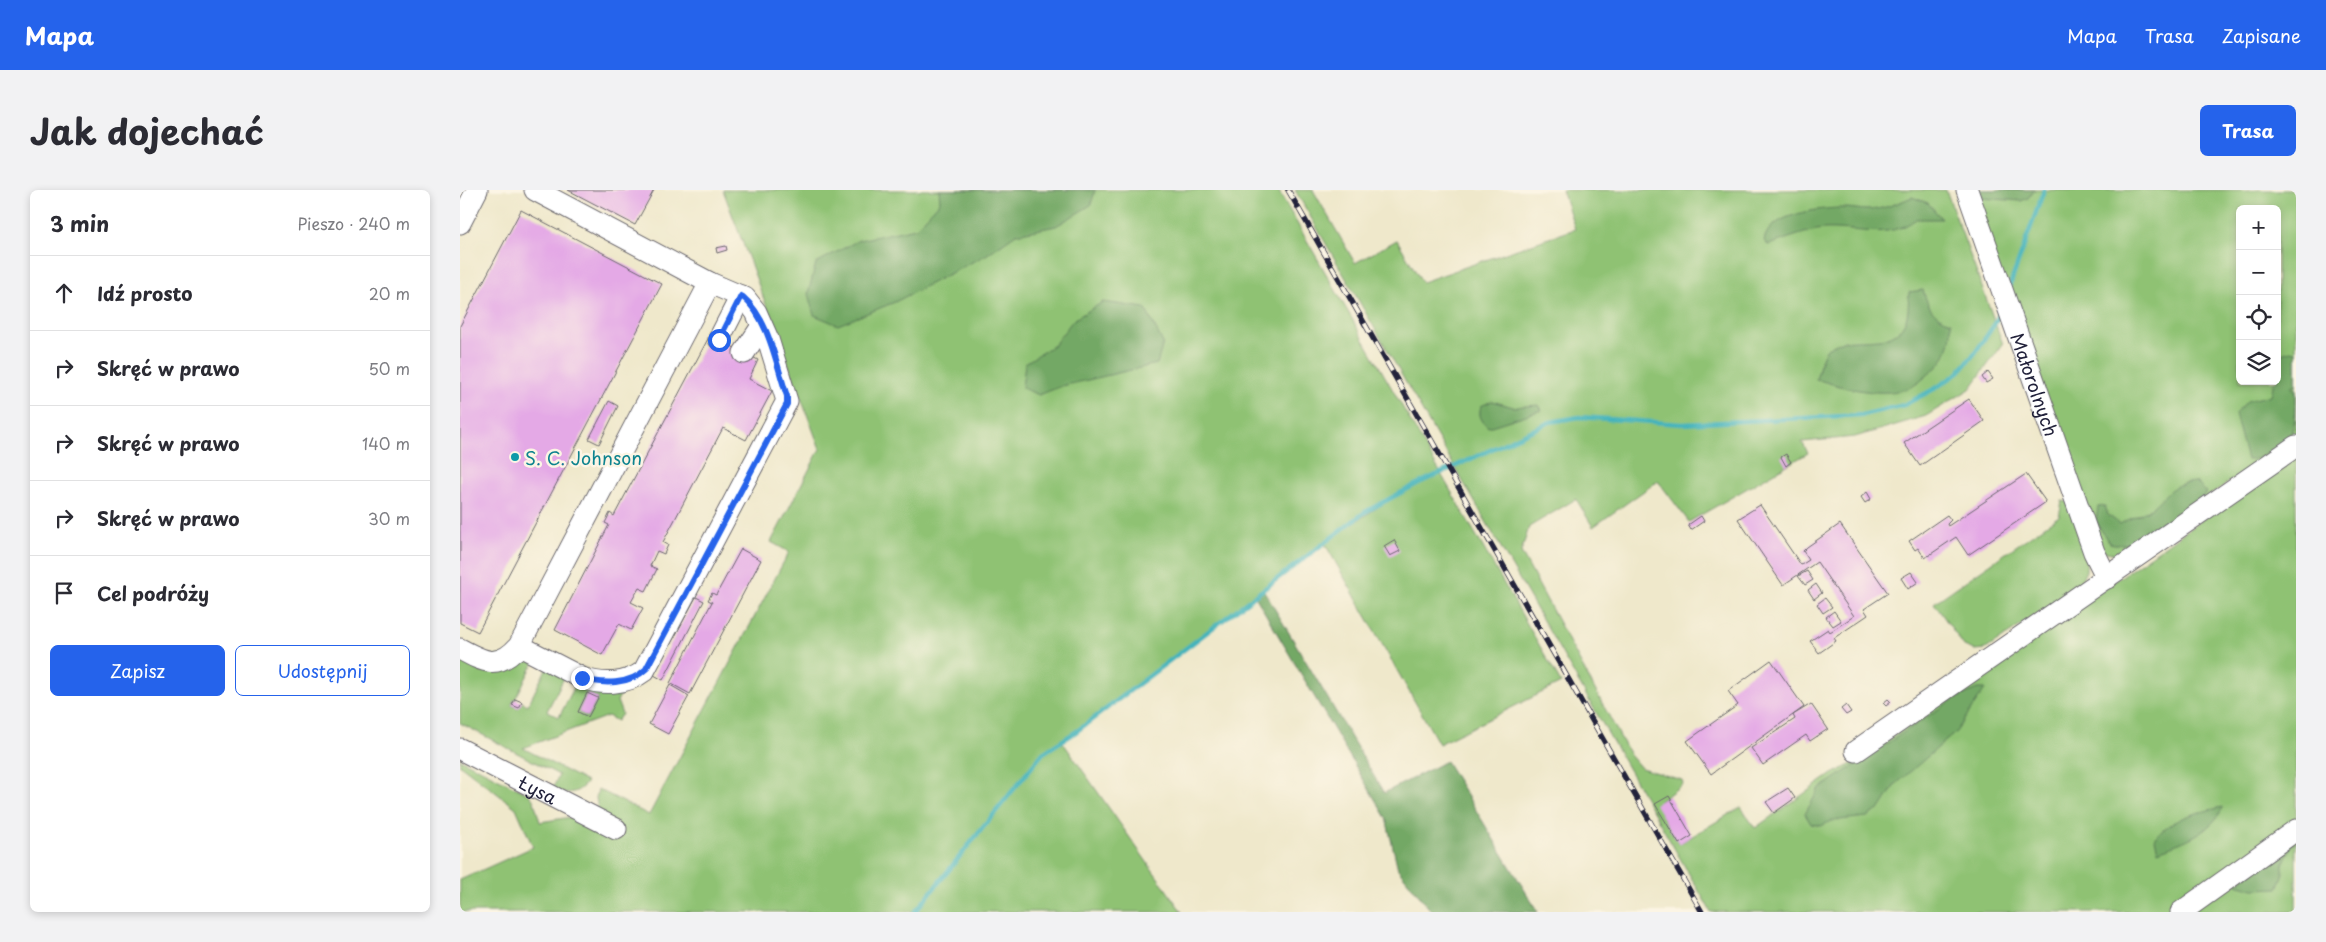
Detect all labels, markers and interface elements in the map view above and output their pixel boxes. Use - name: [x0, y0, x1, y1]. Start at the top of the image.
- text: Mapa: [25, 17, 94, 53]
- text: Mapa: [2067, 22, 2117, 49]
- text: Trasa: [2145, 22, 2194, 49]
- text: Zapisane: [2222, 22, 2301, 49]
- text: Jak dojechać: [30, 104, 264, 157]
- button: Trasa: [2200, 105, 2296, 156]
- map controls: [2236, 205, 2281, 385]
- button: +: [2236, 205, 2281, 250]
- text: 3 min: [50, 207, 109, 239]
- text: Pieszo · 240 m: [297, 211, 410, 235]
- button: −: [2236, 250, 2281, 295]
- icon: ahead: [50, 279, 78, 307]
- text: Idź prosto: [97, 279, 193, 307]
- text: 20 m: [369, 281, 410, 305]
- button: locate: [2236, 295, 2281, 340]
- route start: [708, 329, 731, 352]
- street label: Małorolnych: [2005, 329, 2066, 440]
- button: layers: [2236, 340, 2281, 385]
- icon: right: [50, 354, 78, 382]
- text: Skręć w prawo: [97, 354, 240, 382]
- text: 50 m: [369, 356, 410, 380]
- icon: right: [50, 429, 78, 457]
- text: Skręć w prawo: [97, 429, 240, 457]
- text: 140 m: [362, 431, 410, 455]
- place label: S. C. Johnson: [525, 444, 642, 471]
- marker: S. C. Johnson: [509, 451, 521, 463]
- icon: right: [50, 504, 78, 532]
- text: Skręć w prawo: [97, 504, 240, 532]
- text: 30 m: [368, 506, 410, 530]
- icon: arrive: [50, 579, 78, 607]
- text: Cel podróży: [97, 579, 209, 607]
- button: Zapisz: [50, 645, 225, 696]
- button: Udostępnij: [235, 645, 410, 696]
- route end: [571, 667, 594, 690]
- street label: Łysa: [514, 768, 563, 811]

